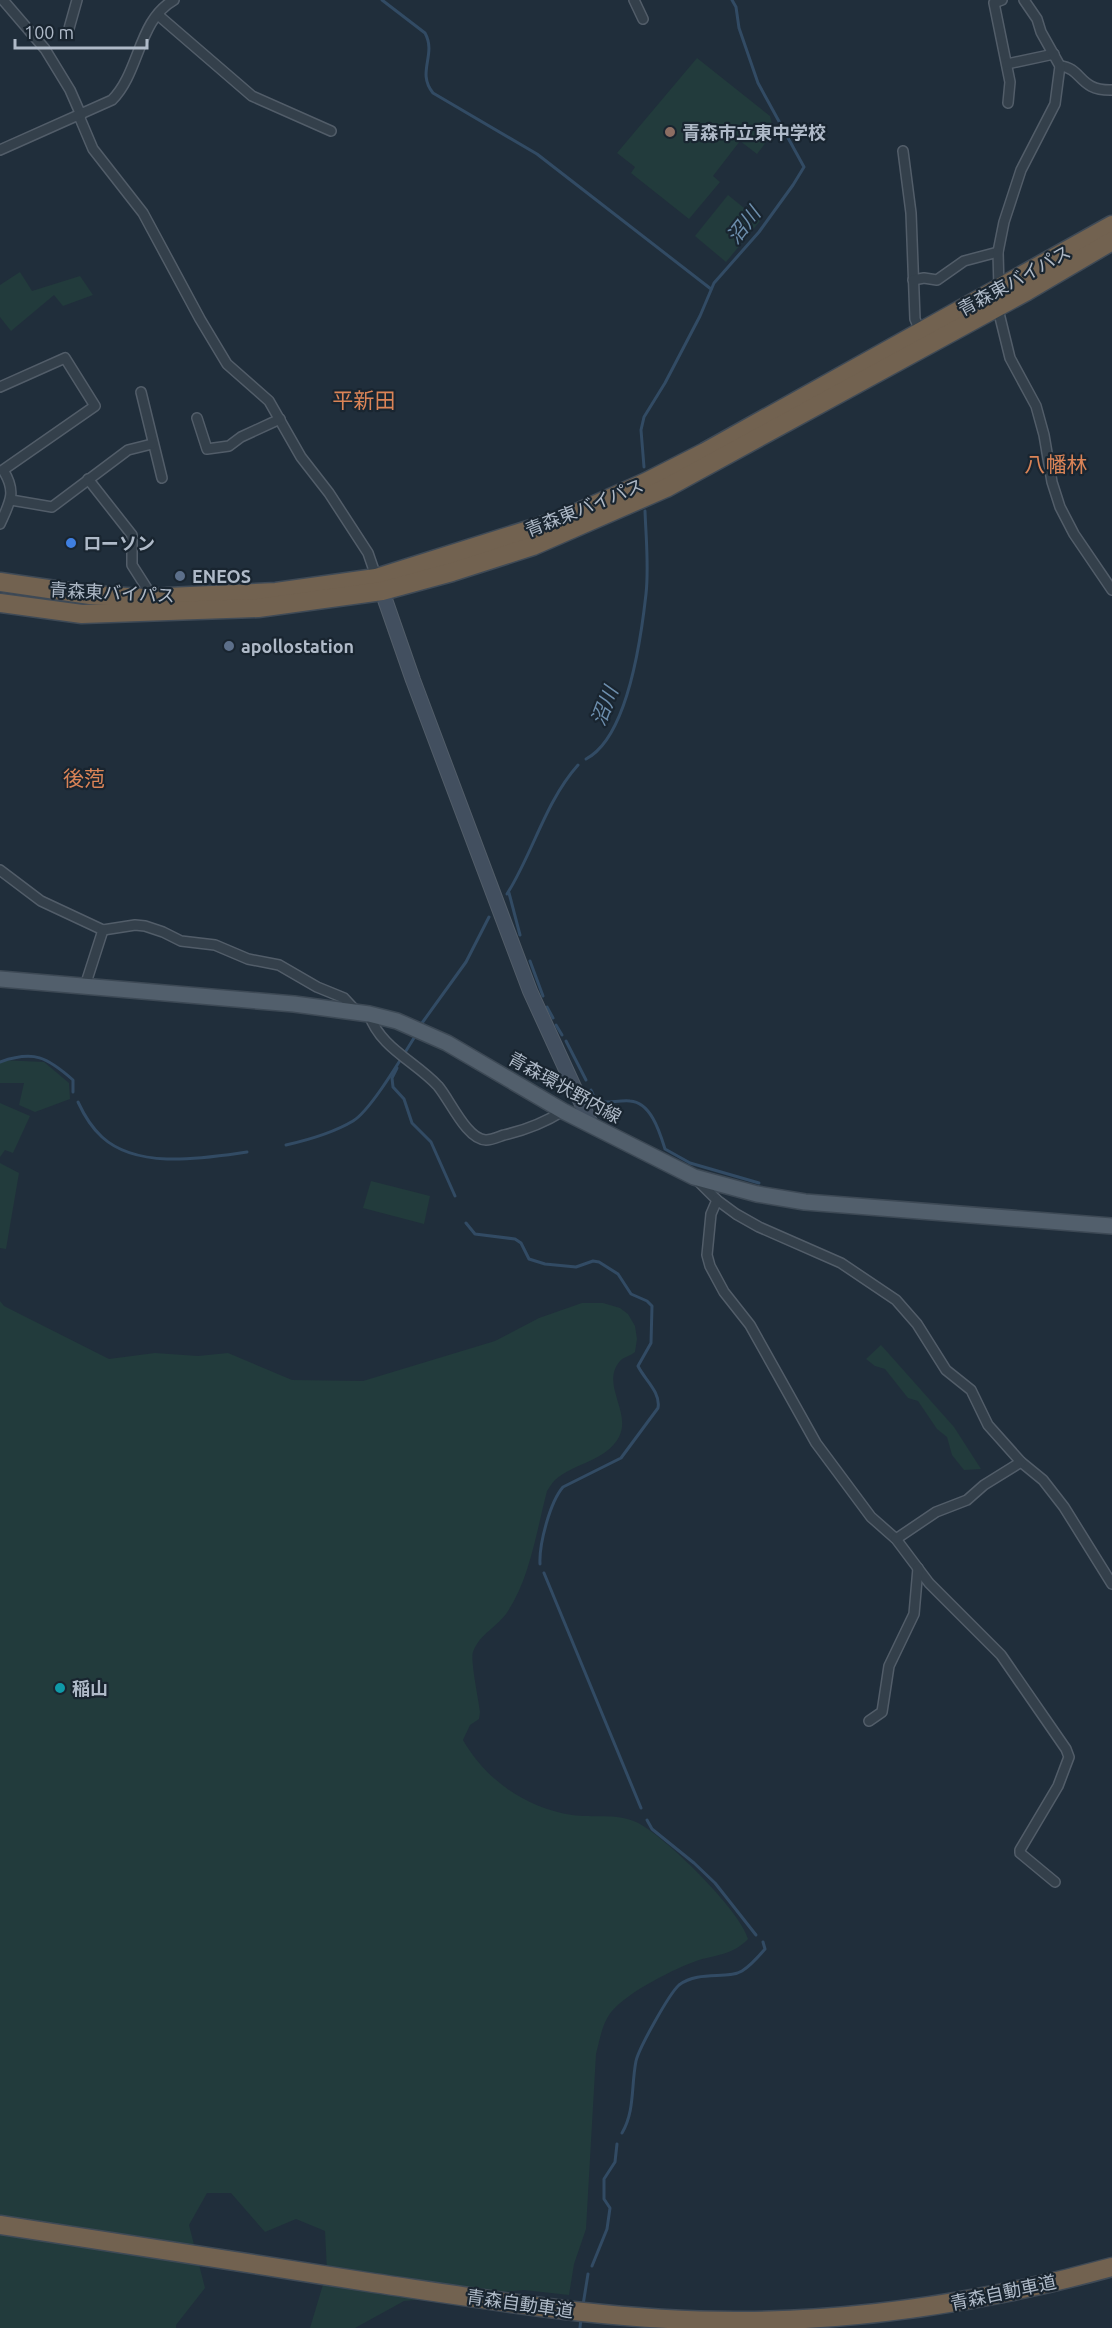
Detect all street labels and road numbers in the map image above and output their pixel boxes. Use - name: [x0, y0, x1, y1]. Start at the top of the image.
- street label: 青森東バイパス: [954, 241, 1074, 319]
- street label: 青森東バイパス: [522, 474, 646, 540]
- street label: 青森東バイパス: [49, 579, 175, 605]
- street label: 青森環状野内線: [505, 1048, 625, 1126]
- street label: 青森自動車道: [948, 2271, 1058, 2313]
- street label: 青森自動車道: [465, 2286, 575, 2320]

